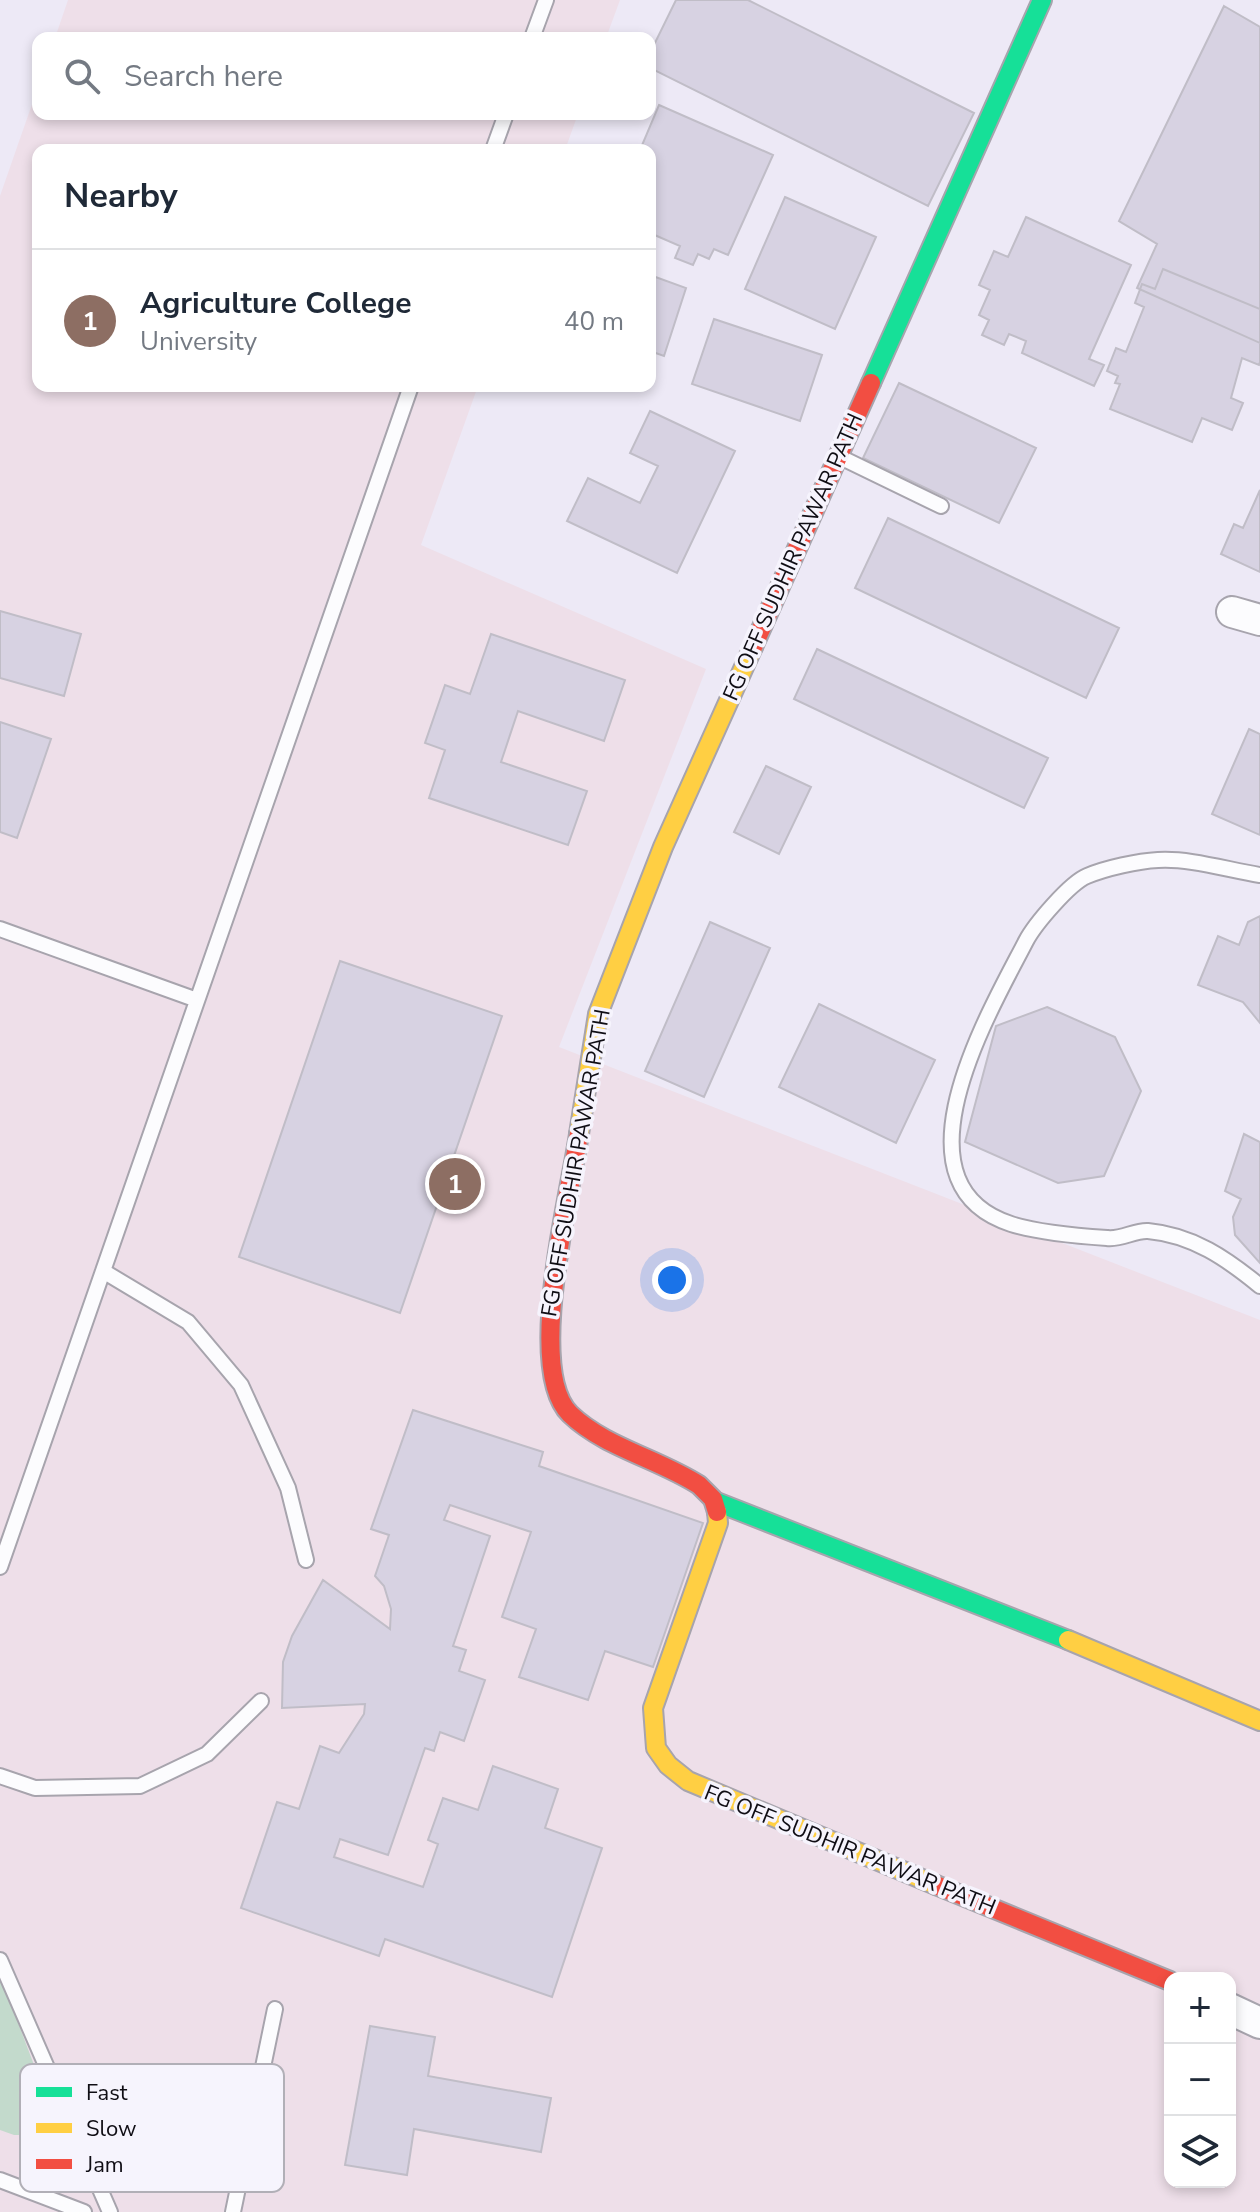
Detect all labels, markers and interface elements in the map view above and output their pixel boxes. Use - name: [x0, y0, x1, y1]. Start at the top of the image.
- search box: [32, 32, 656, 120]
- icon: search: [60, 54, 104, 98]
- text: Search here: [124, 56, 283, 97]
- text: Nearby: [64, 173, 178, 219]
- text: Agriculture College: [140, 283, 411, 324]
- text: 1: [82, 304, 98, 339]
- text: 40 m: [564, 304, 624, 339]
- text: University: [140, 324, 257, 359]
- street label: FG OFF SUDHIR PAWAR PATH: [716, 408, 870, 706]
- street label: FG OFF SUDHIR PAWAR PATH: [534, 1007, 618, 1319]
- pin: 1: [429, 1154, 481, 1214]
- your location: [652, 1260, 692, 1300]
- street label: FG OFF SUDHIR PAWAR PATH: [700, 1778, 1000, 1922]
- map controls: [1164, 1972, 1236, 2188]
- button: +: [1164, 1972, 1236, 2044]
- button: −: [1164, 2044, 1236, 2116]
- legend: [20, 2064, 284, 2192]
- text: Fast: [86, 2078, 128, 2108]
- text: Slow: [86, 2114, 137, 2144]
- button: layers: [1164, 2116, 1236, 2188]
- text: Jam: [85, 2150, 124, 2180]

